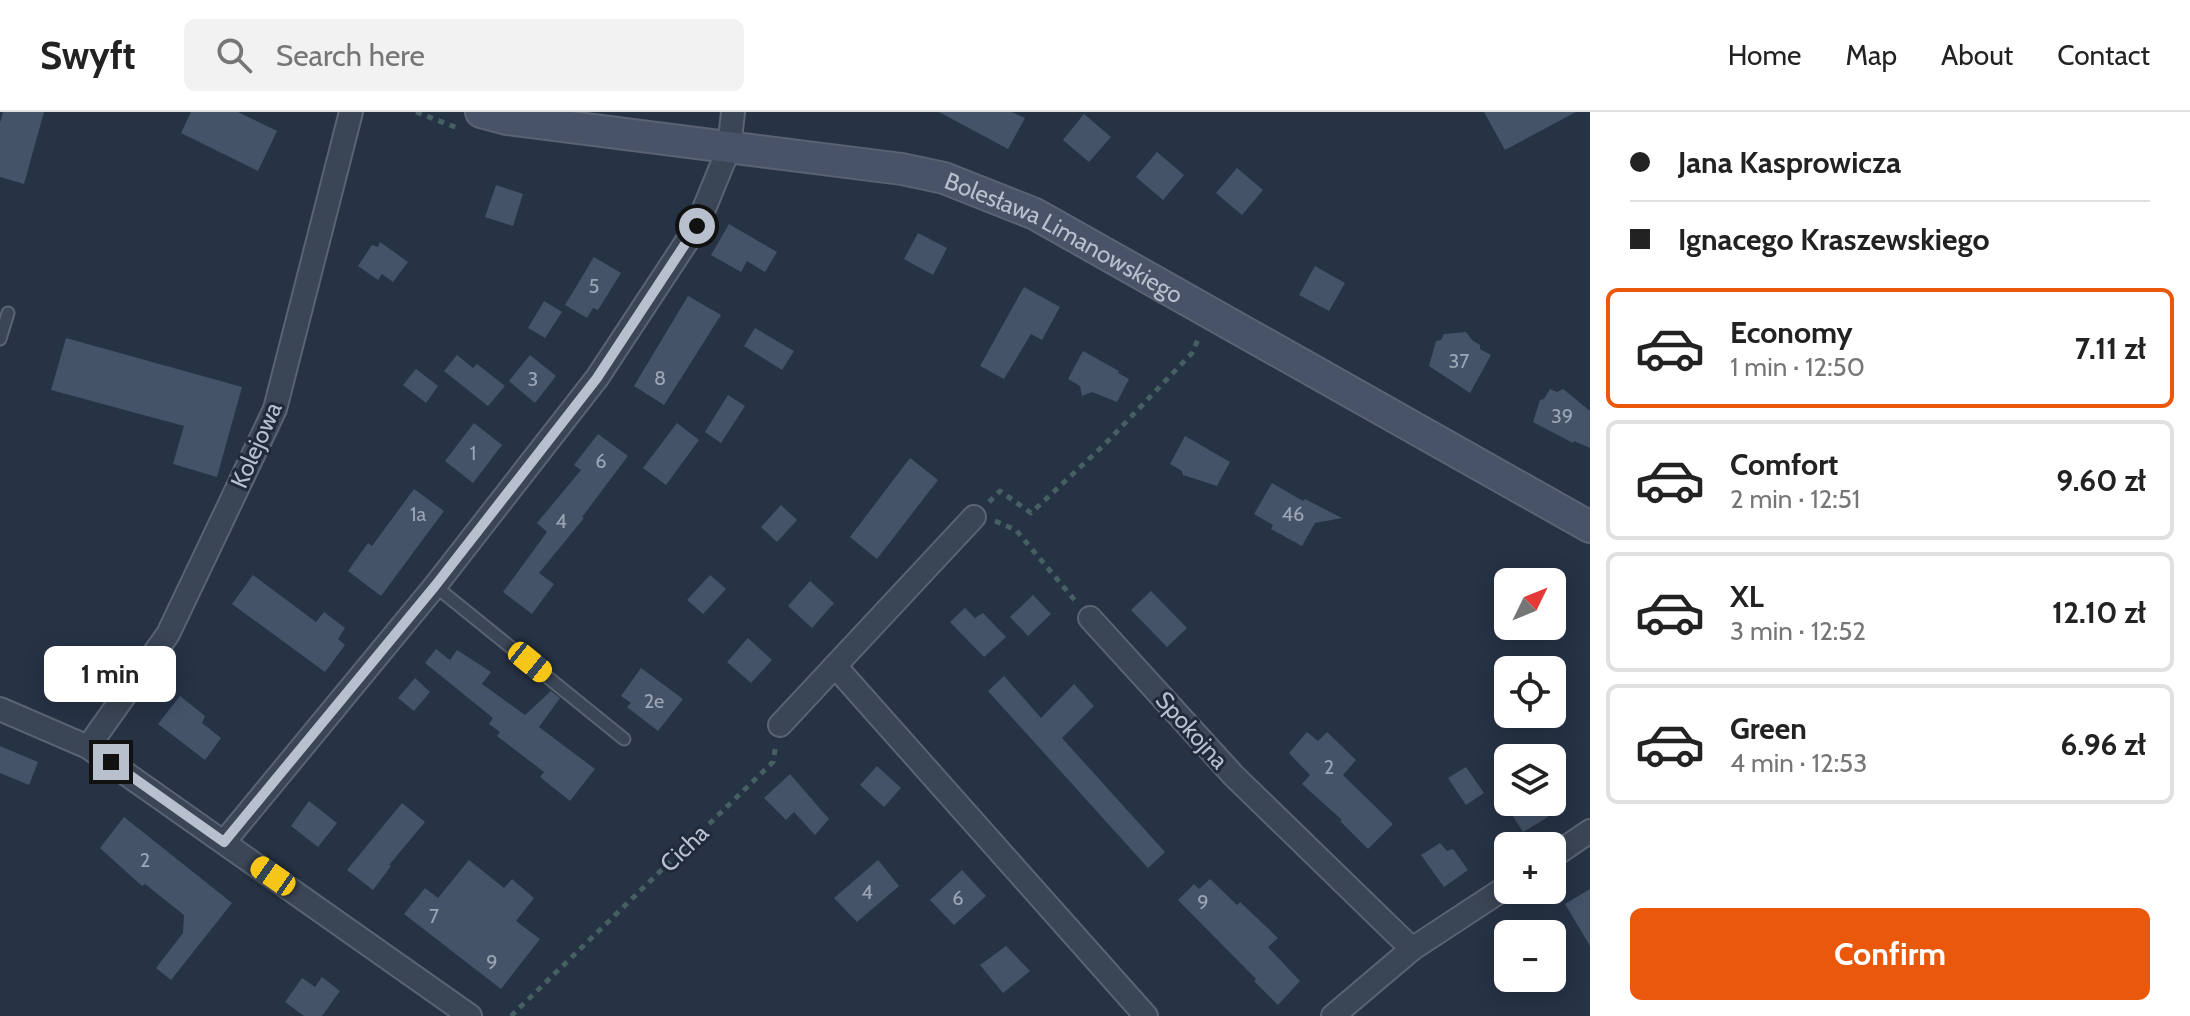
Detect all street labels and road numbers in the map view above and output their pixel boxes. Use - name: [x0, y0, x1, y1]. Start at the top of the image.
- street label: Bolesława Limanowskiego: [941, 165, 1188, 309]
- street label: Kolejowa: [224, 397, 288, 492]
- street label: Spokojna: [1150, 685, 1235, 775]
- street label: Cicha: [654, 818, 715, 878]

